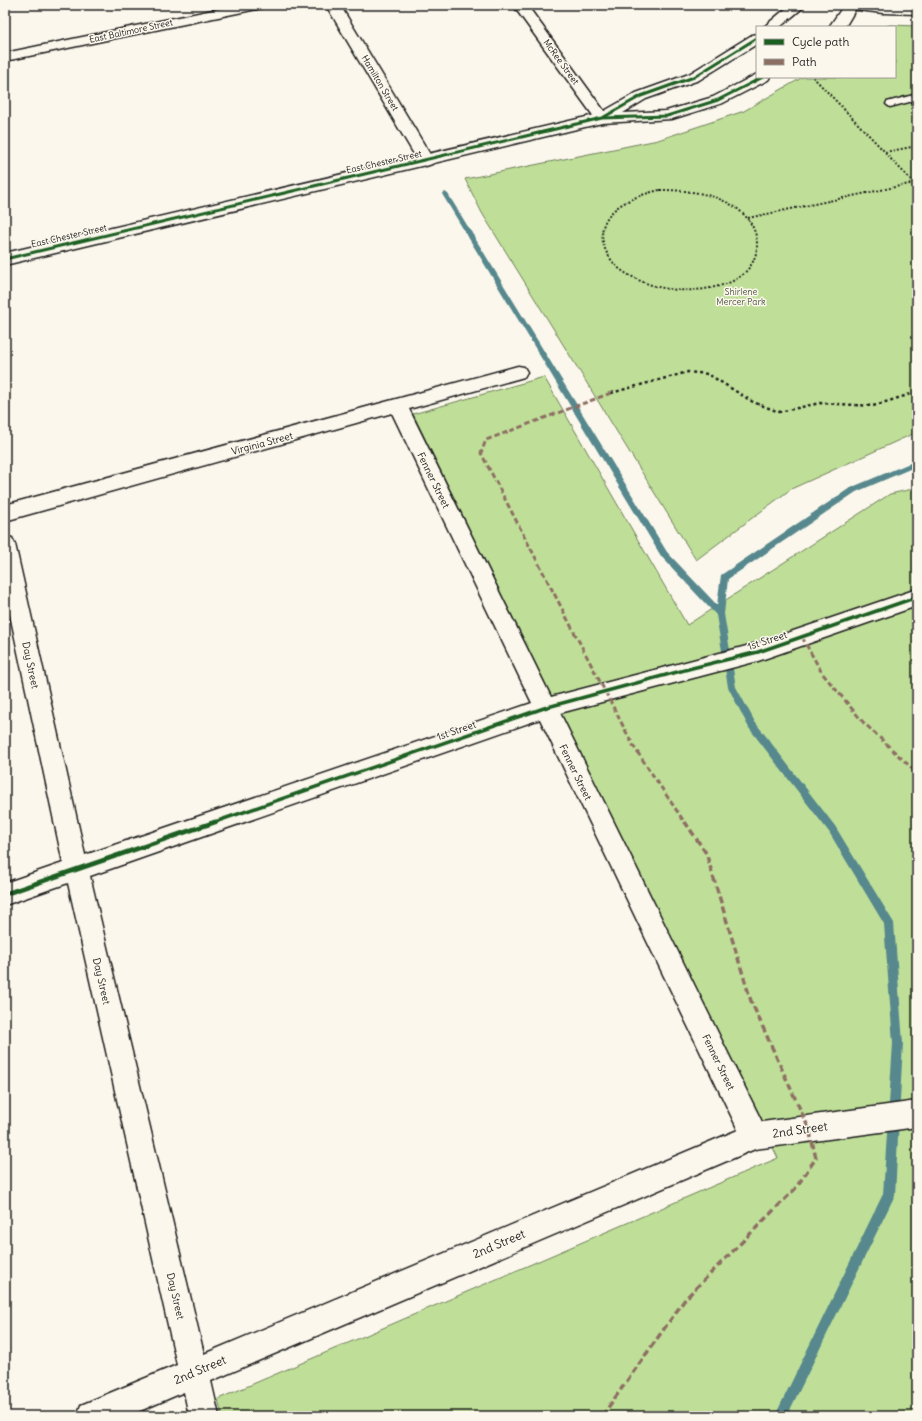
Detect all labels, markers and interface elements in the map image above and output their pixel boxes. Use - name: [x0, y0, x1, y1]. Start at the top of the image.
- street label: East Baltimore Street: [88, 16, 174, 45]
- legend: [756, 26, 896, 78]
- text: Cycle path: [792, 34, 849, 49]
- street label: McRee Street: [541, 37, 581, 86]
- street label: Hamilton Street: [359, 53, 401, 113]
- text: Path: [792, 54, 817, 69]
- street label: East Chester Street: [345, 147, 423, 176]
- street label: East Chester Street: [30, 221, 108, 250]
- park label: Shirlene Mercer Park: [716, 286, 766, 307]
- street label: Virginia Street: [230, 429, 295, 458]
- street label: Fenner Street: [414, 450, 453, 511]
- street label: 1st Street: [746, 628, 789, 653]
- street label: Day Street: [19, 641, 42, 690]
- street label: 1st Street: [435, 717, 478, 743]
- street label: Fenner Street: [556, 742, 595, 803]
- street label: Day Street: [90, 957, 113, 1006]
- street label: Fenner Street: [699, 1032, 738, 1093]
- street label: 2nd Street: [771, 1118, 828, 1141]
- street label: 2nd Street: [470, 1226, 527, 1261]
- street label: Day Street: [164, 1272, 187, 1321]
- street label: 2nd Street: [171, 1352, 228, 1387]

